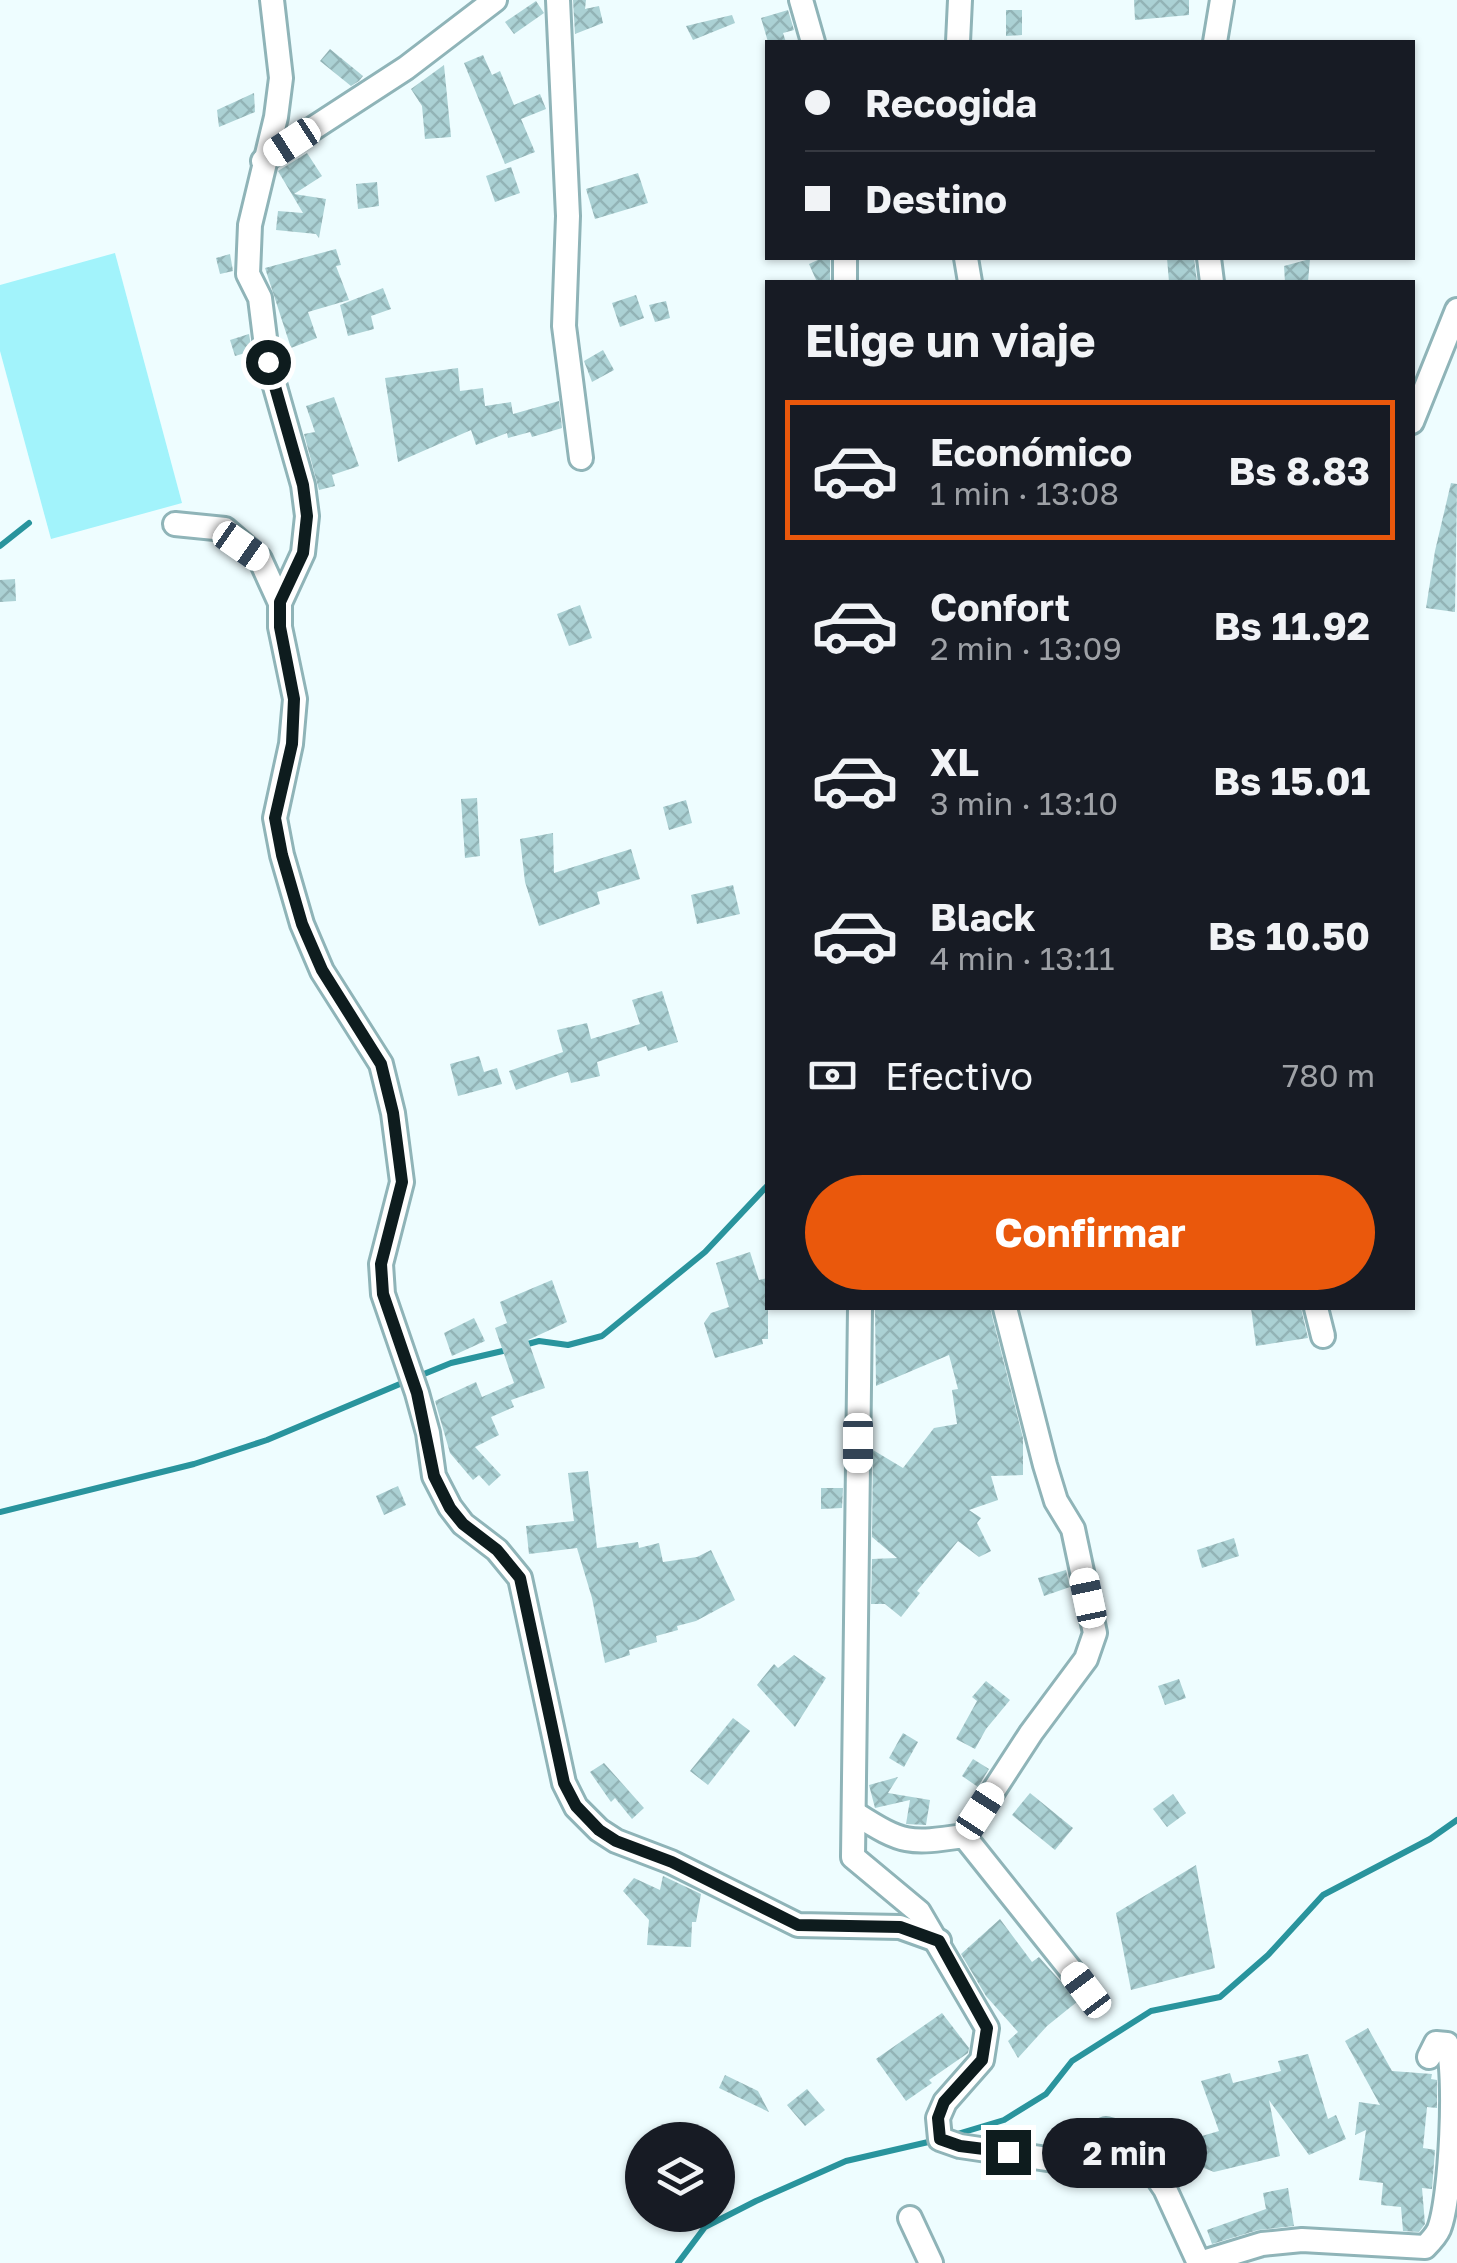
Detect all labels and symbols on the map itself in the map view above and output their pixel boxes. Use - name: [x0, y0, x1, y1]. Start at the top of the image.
- car: [259, 113, 325, 171]
- route start: [246, 340, 291, 385]
- car: [208, 517, 274, 575]
- car: [843, 1413, 873, 1473]
- car: [1067, 1566, 1109, 1630]
- car: [951, 1778, 1009, 1844]
- car: [1056, 1957, 1116, 2023]
- callout: 2 min: [1043, 2117, 1208, 2187]
- route end: [986, 2130, 1031, 2175]

